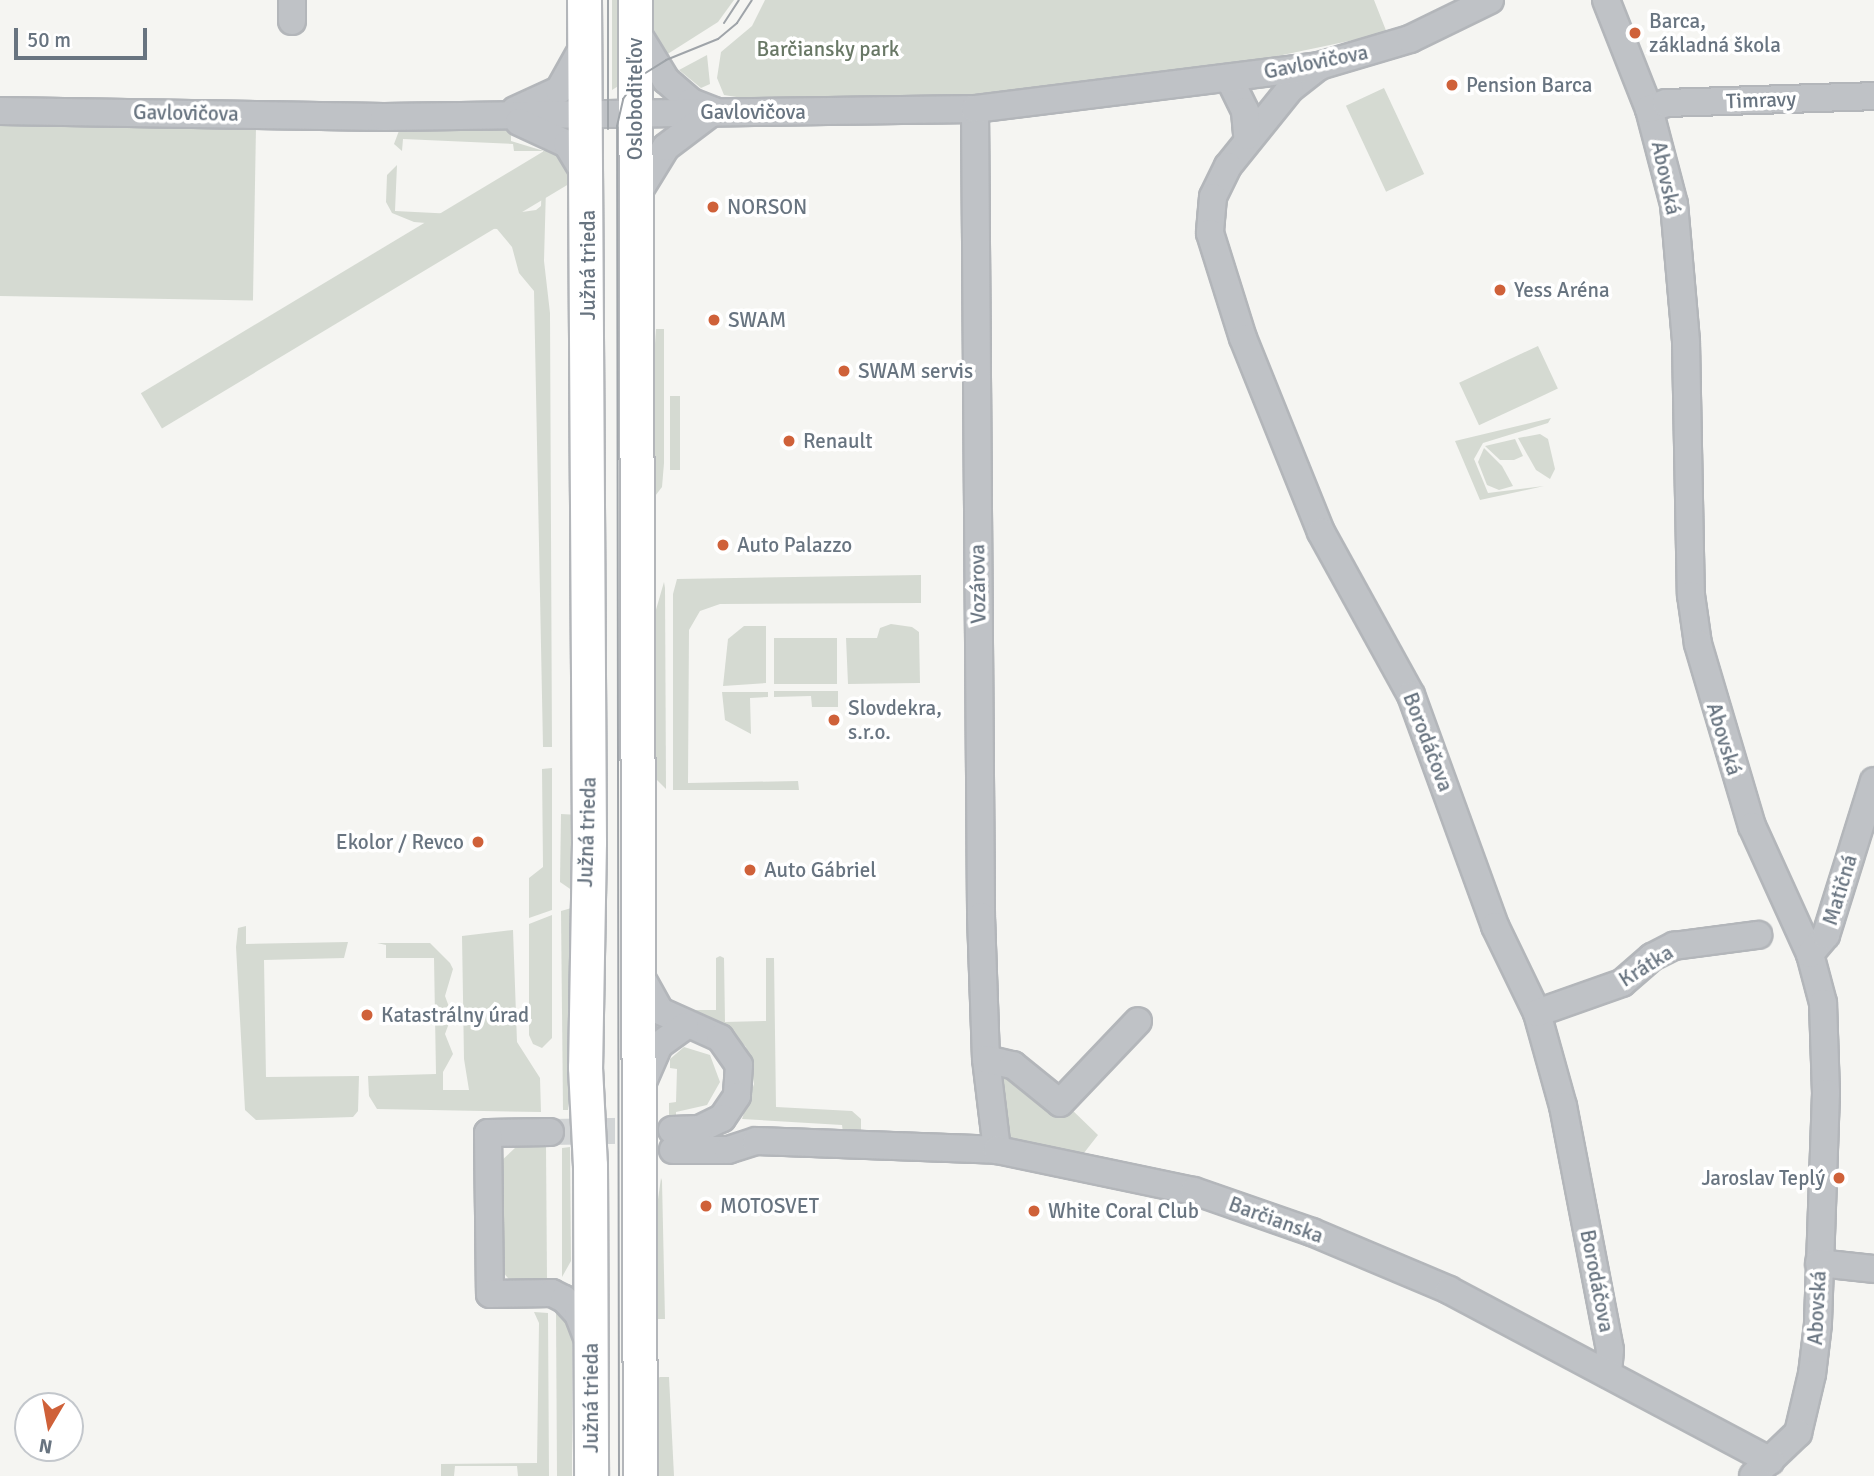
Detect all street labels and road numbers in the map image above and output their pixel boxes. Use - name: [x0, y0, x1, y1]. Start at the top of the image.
- street label: Osloboditeľov: [622, 38, 648, 160]
- street label: Gavlovičova: [1262, 40, 1370, 84]
- street label: Timravy: [1726, 86, 1796, 114]
- street label: Gavlovičova: [133, 99, 239, 127]
- street label: Gavlovičova: [700, 99, 806, 125]
- street label: Abovská: [1646, 139, 1686, 217]
- street label: Južná trieda: [575, 210, 601, 320]
- street label: Vozárova: [965, 544, 991, 624]
- street label: Borodáčova: [1398, 689, 1458, 795]
- street label: Abovská: [1701, 700, 1747, 778]
- street label: Južná trieda: [572, 776, 602, 888]
- street label: Matičná: [1817, 852, 1863, 928]
- street label: Krátka: [1614, 940, 1678, 992]
- street label: Barčianska: [1225, 1191, 1327, 1249]
- street label: Borodáčova: [1575, 1227, 1619, 1335]
- street label: Abovská: [1802, 1270, 1832, 1346]
- street label: Južná trieda: [578, 1343, 604, 1453]

